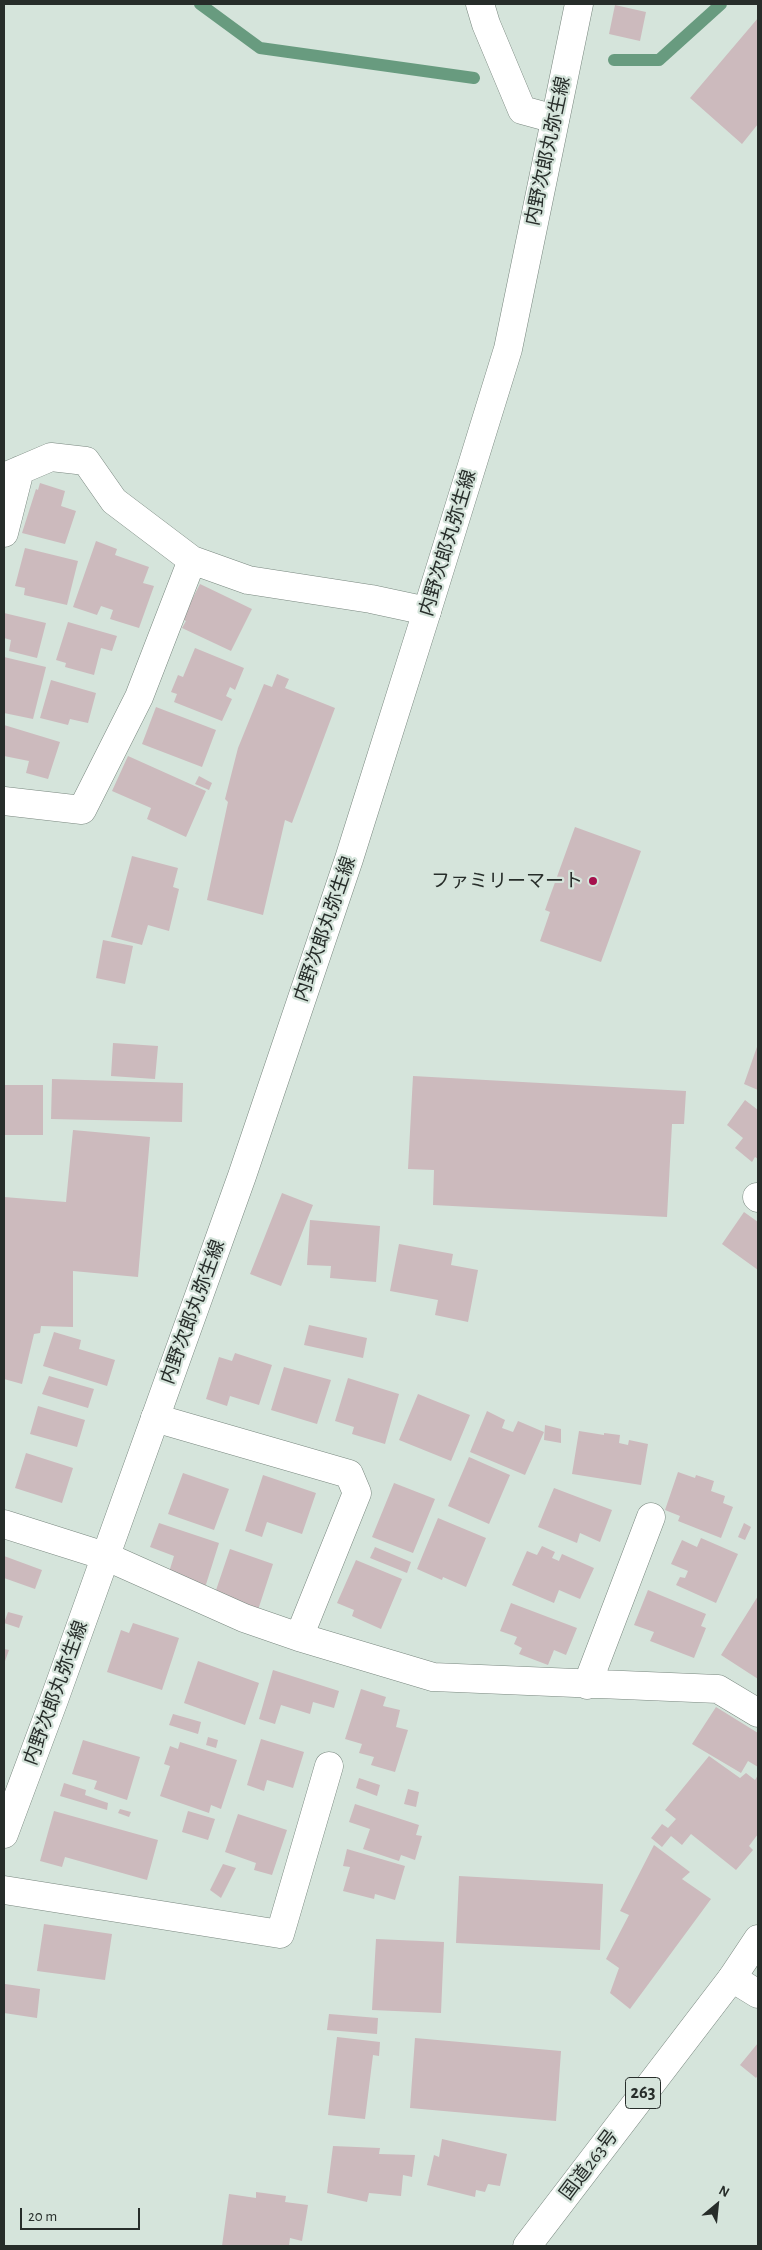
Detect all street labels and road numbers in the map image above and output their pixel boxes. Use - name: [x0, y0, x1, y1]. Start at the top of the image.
- street label: 内野次郎丸弥生線: [521, 74, 575, 228]
- street label: 内野次郎丸弥生線: [415, 467, 481, 619]
- street label: 内野次郎丸弥生線: [289, 853, 361, 1005]
- street label: 内野次郎丸弥生線: [156, 1237, 230, 1387]
- street label: 内野次郎丸弥生線: [19, 1618, 93, 1768]
- road number: 263: [626, 2078, 660, 2108]
- street label: 国道263号: [555, 2125, 623, 2205]

